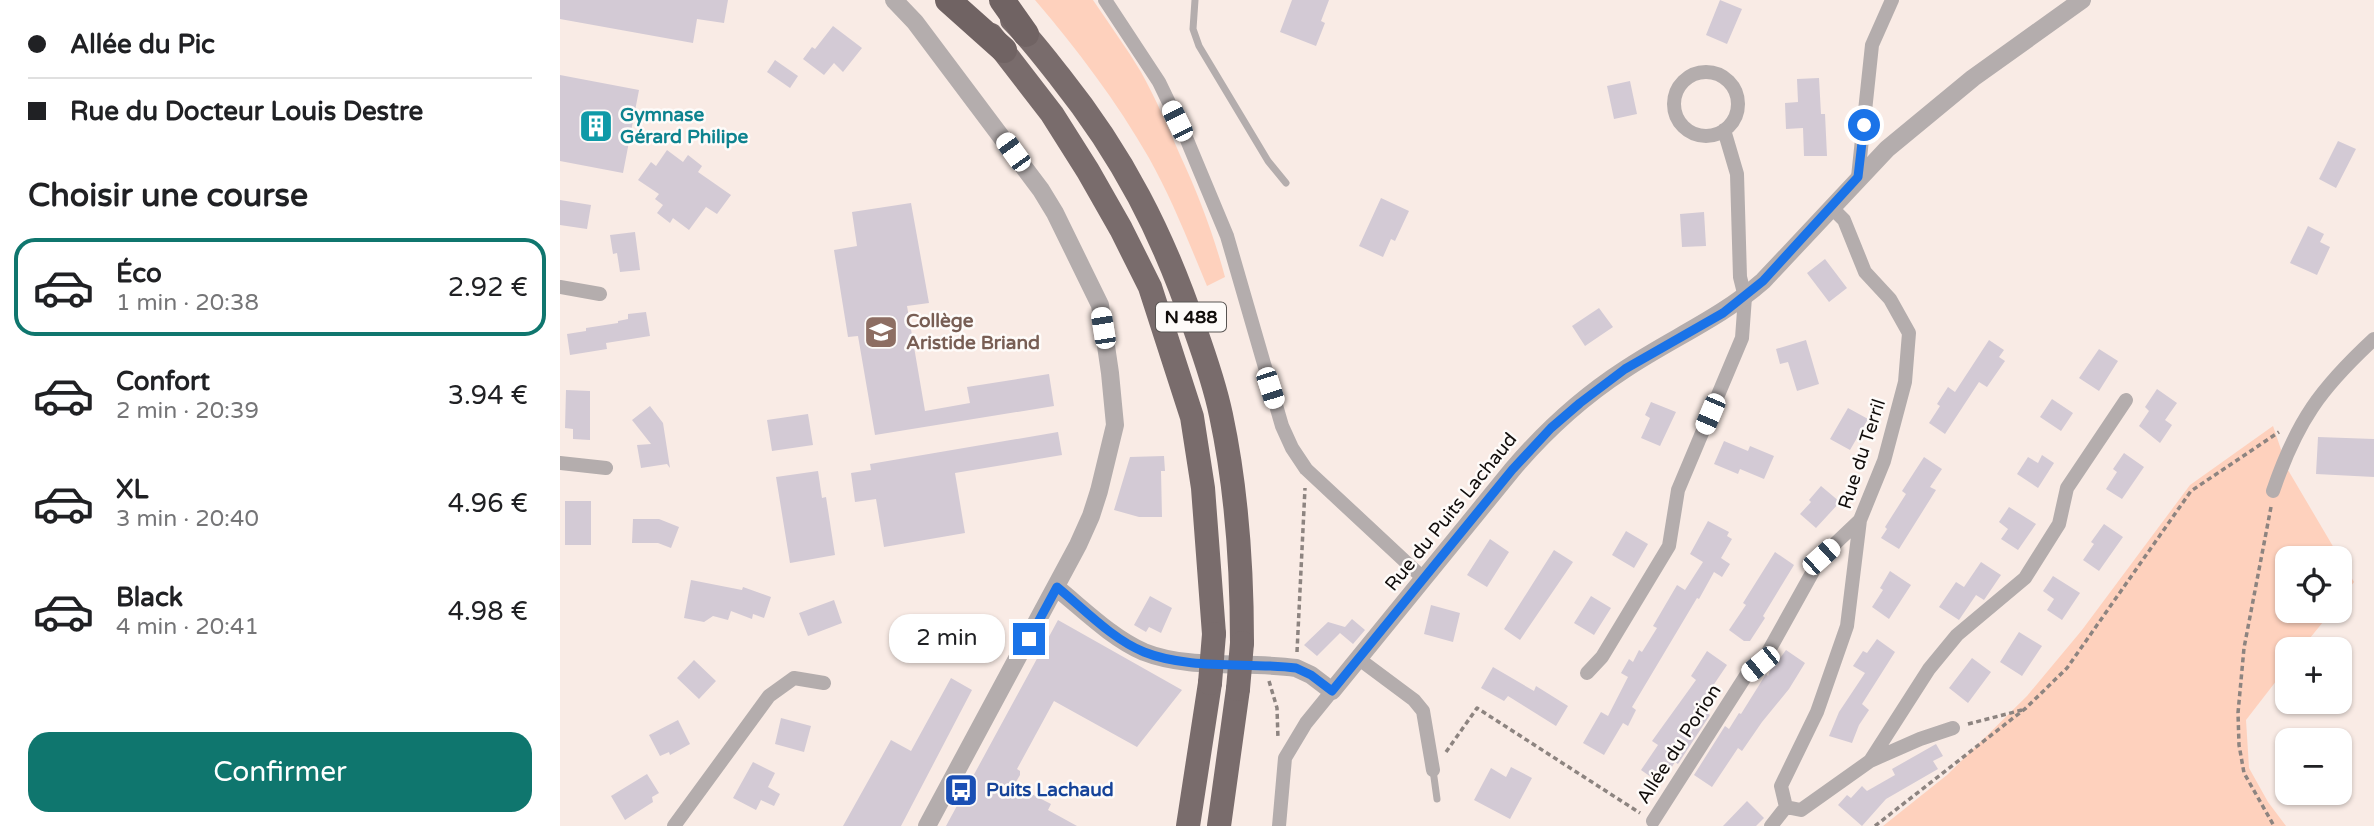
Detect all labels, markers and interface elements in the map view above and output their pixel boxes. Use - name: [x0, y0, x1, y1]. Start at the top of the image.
- text: Allée du Pic: [70, 29, 215, 60]
- text: Rue du Docteur Louis Destre: [70, 96, 423, 127]
- car: [1159, 98, 1196, 144]
- place label: Gymnase Gérard Philipe: [620, 104, 748, 149]
- building icon: Gymnase Gérard Philipe: [577, 107, 615, 145]
- route start: [1848, 109, 1880, 141]
- car: [993, 129, 1034, 175]
- text: Choisir une course: [28, 177, 308, 215]
- icon: car: [32, 256, 95, 319]
- text: Éco: [116, 258, 162, 289]
- text: 2.92 €: [448, 272, 528, 303]
- text: 1 min · 20:38: [116, 289, 259, 317]
- road number: N 488: [1156, 302, 1226, 332]
- car: [1090, 306, 1117, 350]
- place label: Collège Aristide Briand: [906, 310, 1040, 354]
- school or university icon: Collège Aristide Briand: [862, 313, 900, 351]
- icon: car: [32, 364, 95, 427]
- car: [1254, 365, 1287, 411]
- text: Confort: [116, 366, 210, 397]
- text: 3.94 €: [448, 380, 528, 411]
- car: [1693, 391, 1728, 437]
- street label: Rue du Terril: [1834, 396, 1890, 512]
- text: 2 min · 20:39: [116, 397, 259, 425]
- street label: Rue du Puits Lachaud: [1380, 429, 1522, 595]
- icon: car: [32, 472, 95, 535]
- text: XL: [116, 474, 148, 505]
- text: 4.96 €: [448, 488, 528, 519]
- text: 3 min · 20:40: [116, 505, 259, 533]
- car: [1799, 535, 1844, 579]
- map controls: [2275, 546, 2352, 805]
- button: locate: [2275, 546, 2352, 623]
- icon: car: [32, 580, 95, 643]
- text: Black: [116, 582, 183, 613]
- text: 4.98 €: [448, 596, 528, 627]
- text: 4 min · 20:41: [116, 613, 259, 641]
- callout: 2 min: [889, 614, 1004, 664]
- route end: [1013, 623, 1045, 655]
- text: 2 min: [916, 624, 978, 652]
- button: +: [2275, 637, 2352, 714]
- car: [1738, 643, 1783, 685]
- street label: Allée du Porion: [1632, 680, 1726, 808]
- button: −: [2275, 728, 2352, 805]
- button: Confirmer: [28, 732, 532, 812]
- bus stop icon: Puits Lachaud: [942, 771, 980, 809]
- place label: Puits Lachaud: [986, 779, 1114, 801]

